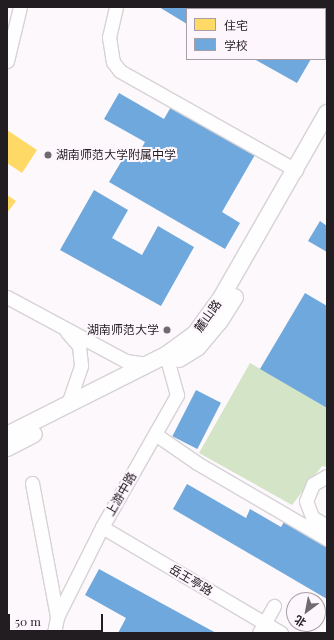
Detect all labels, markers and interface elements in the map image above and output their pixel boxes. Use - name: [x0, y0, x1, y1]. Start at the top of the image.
- legend: [186, 8, 326, 60]
- text: 住宅: [224, 17, 248, 33]
- text: 学校: [224, 37, 248, 53]
- place label: 湖南师范大学附属中学: [56, 148, 176, 162]
- marker: 湖南师范大学附属中学: [43, 150, 53, 160]
- street label: 麓山路: [192, 297, 224, 335]
- place label: 湖南师范大学: [87, 323, 159, 337]
- marker: 湖南师范大学: [162, 325, 172, 335]
- street label: 上游中路: [103, 470, 139, 518]
- street label: 岳王亭路: [167, 561, 215, 599]
- north arrow: [286, 592, 326, 632]
- scale bar: [10, 606, 105, 632]
- text: 北: [291, 612, 309, 631]
- text: 50 m: [15, 613, 41, 629]

